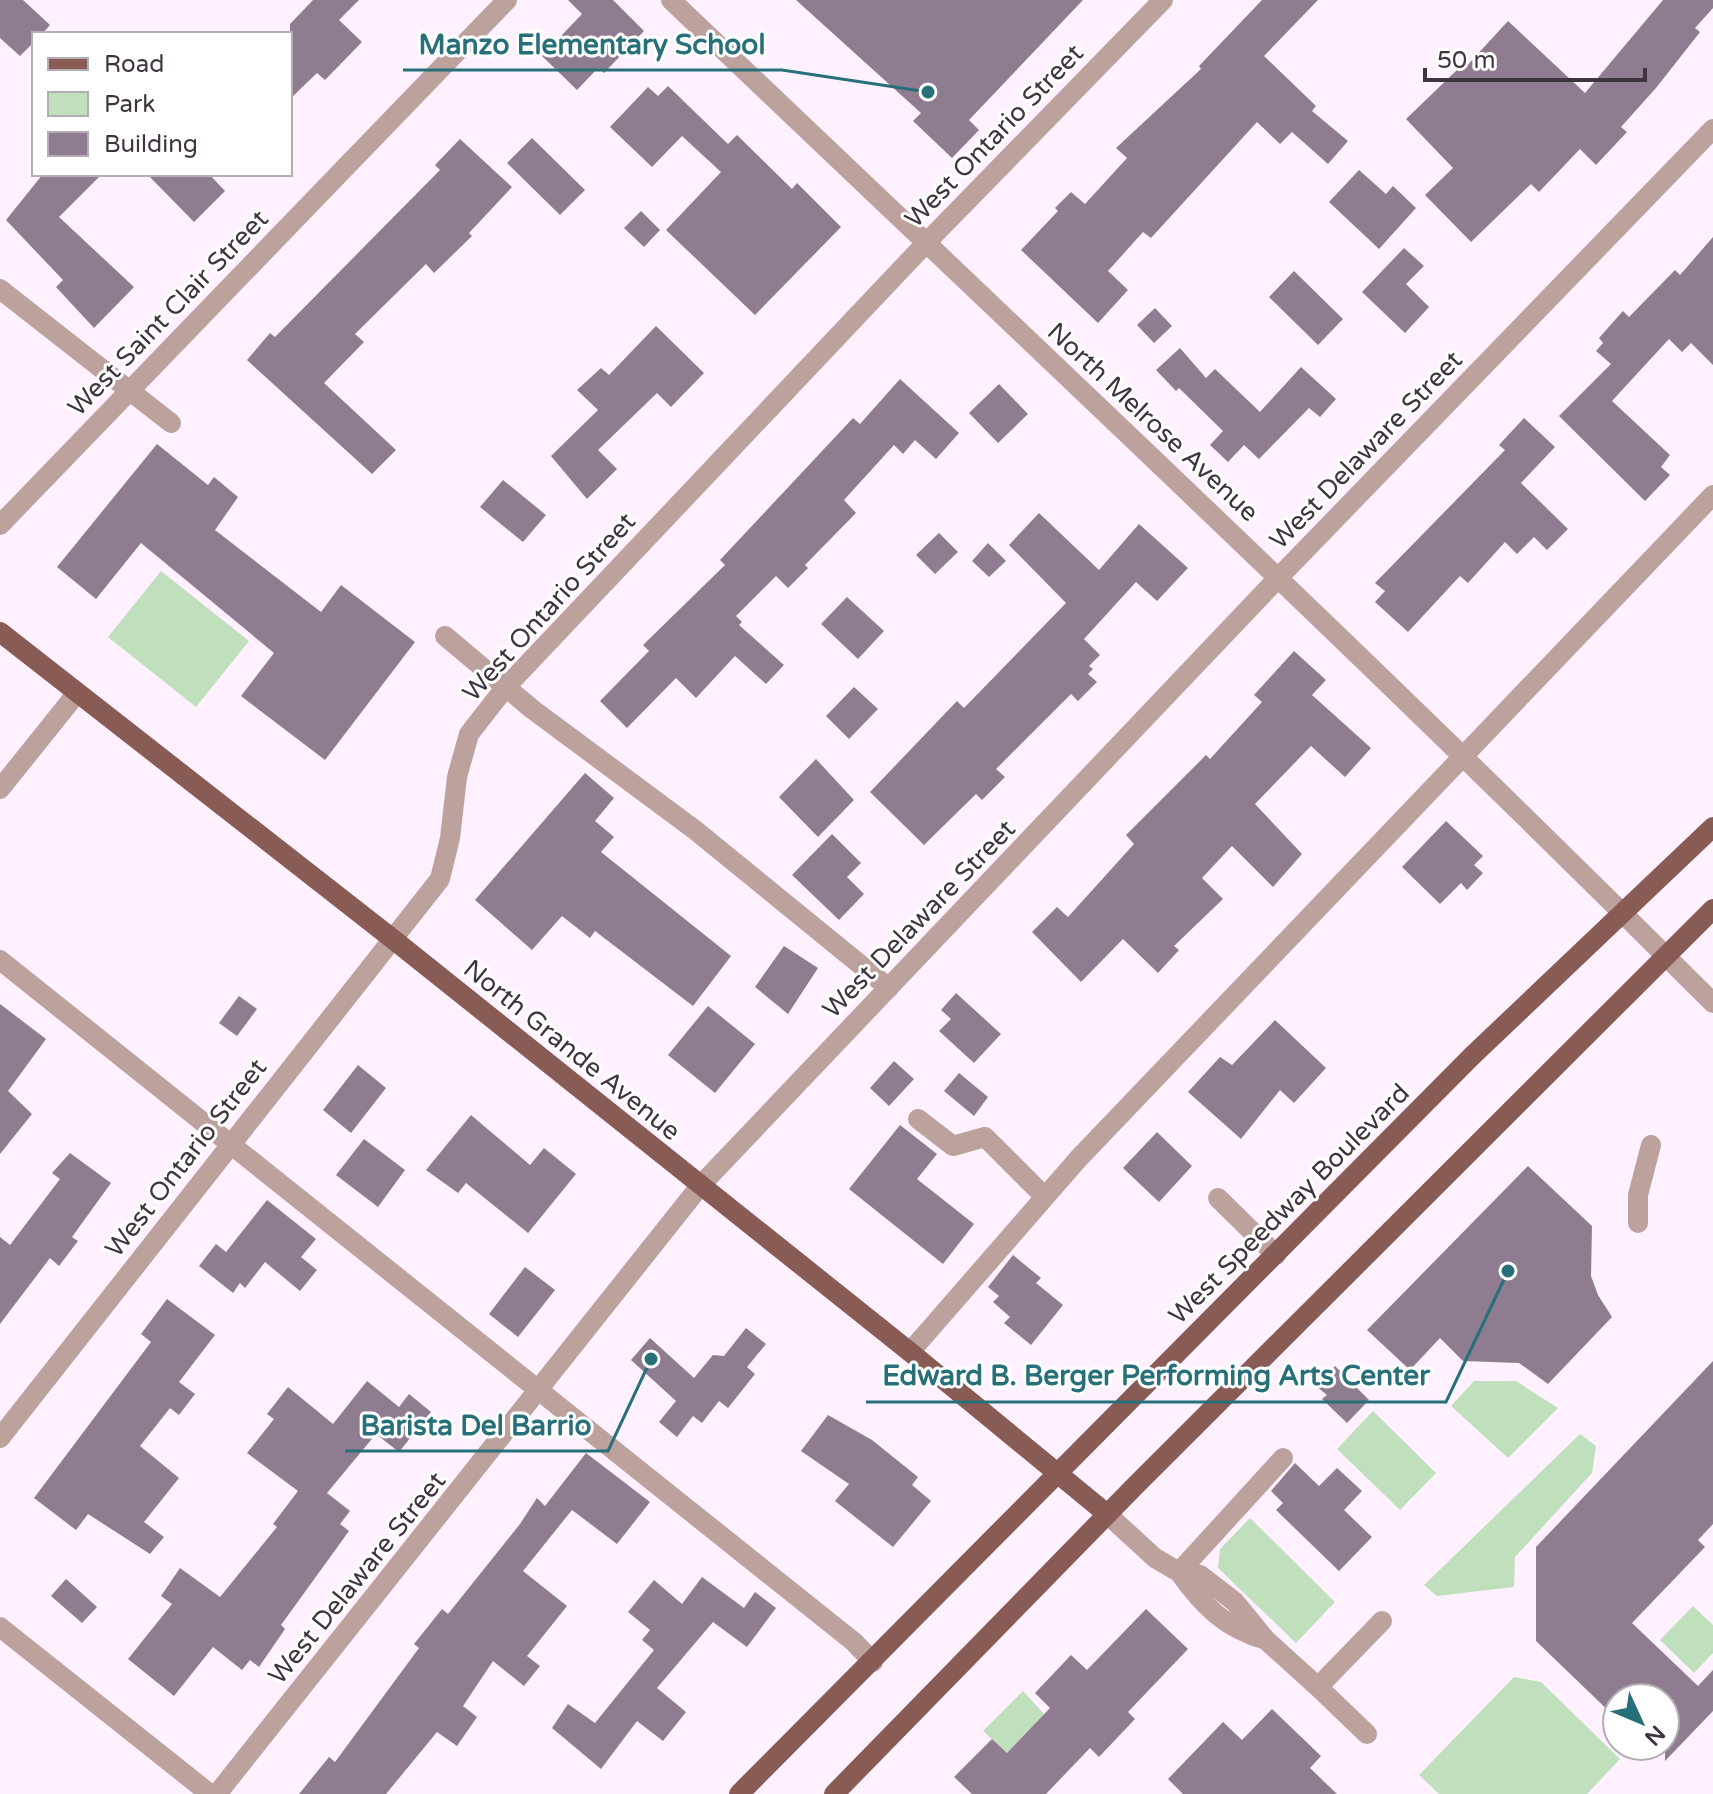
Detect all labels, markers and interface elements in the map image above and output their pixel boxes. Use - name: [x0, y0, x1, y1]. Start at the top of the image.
- callout: Manzo Elementary School: [403, 18, 782, 70]
- text: Manzo Elementary School: [419, 28, 765, 62]
- legend: [32, 32, 292, 176]
- scale bar: [1425, 32, 1645, 82]
- street label: West Ontario Street: [898, 38, 1090, 234]
- text: 50 m: [1437, 46, 1495, 75]
- text: Road: [104, 50, 164, 79]
- text: Park: [104, 90, 155, 119]
- text: Building: [104, 130, 198, 159]
- street label: West Saint Clair Street: [61, 203, 275, 423]
- street label: North Melrose Avenue: [1041, 316, 1265, 528]
- street label: West Delaware Street: [1263, 344, 1469, 556]
- street label: West Ontario Street: [456, 506, 642, 708]
- street label: West Delaware Street: [816, 813, 1022, 1025]
- street label: North Grande Avenue: [457, 953, 687, 1147]
- street label: West Ontario Street: [99, 1053, 273, 1263]
- street label: West Speedway Boulevard: [1162, 1077, 1416, 1331]
- callout: Edward B. Berger Performing Arts Center: [866, 1350, 1446, 1402]
- text: Edward B. Berger Performing Arts Center: [882, 1359, 1431, 1393]
- callout: Barista Del Barrio: [345, 1399, 608, 1451]
- text: Barista Del Barrio: [360, 1409, 592, 1443]
- street label: West Delaware Street: [262, 1466, 452, 1690]
- north arrow: [1601, 1682, 1681, 1762]
- text: N: [1639, 1720, 1670, 1751]

